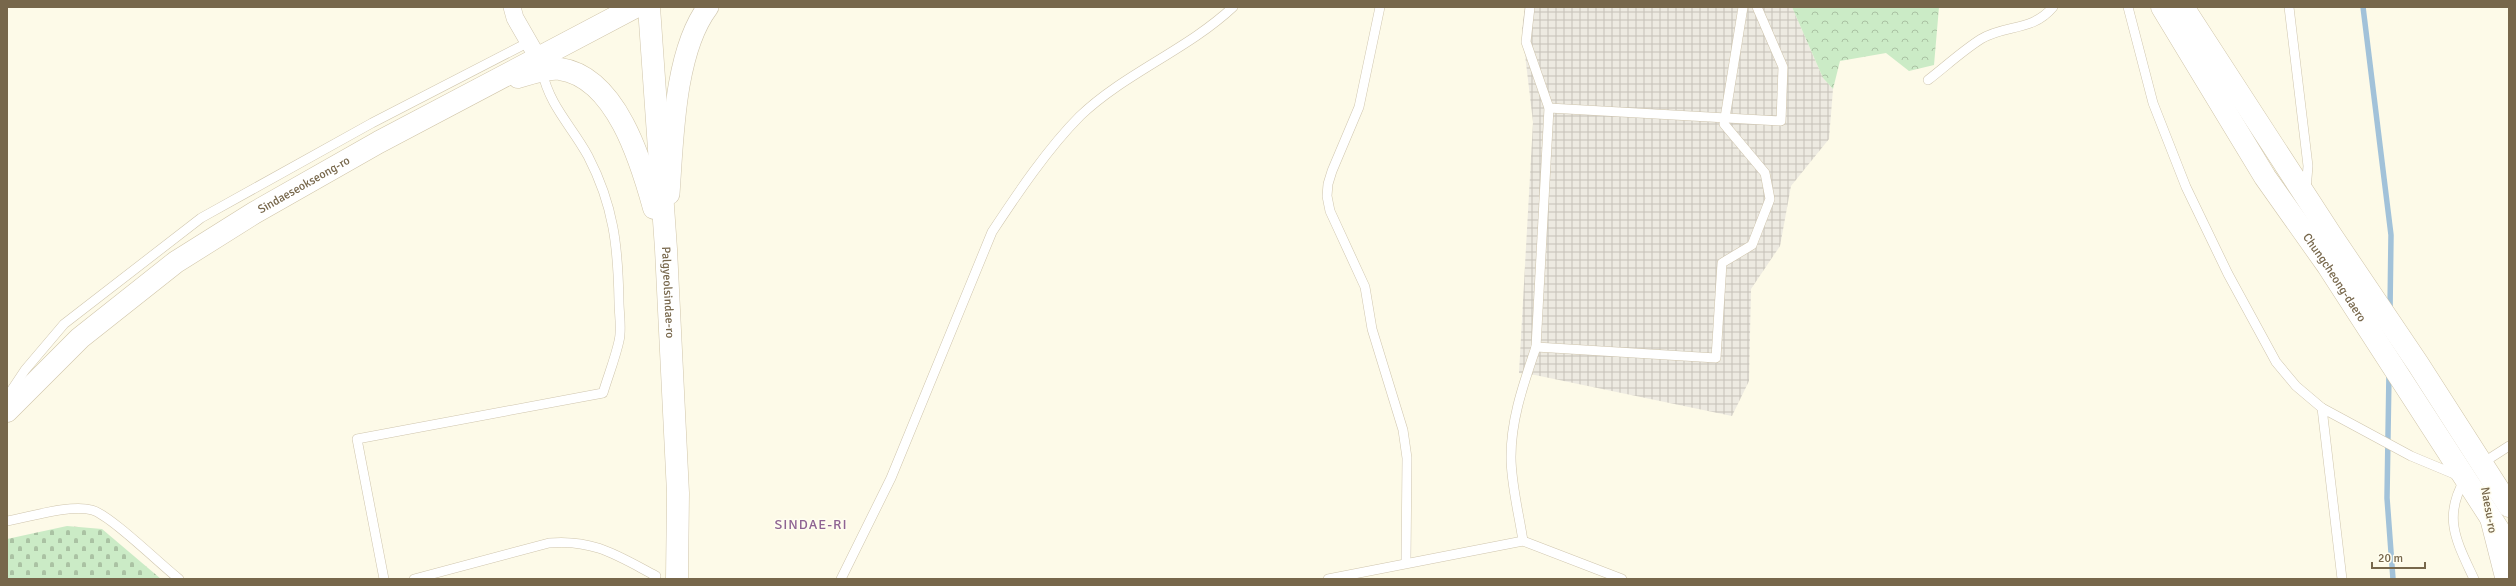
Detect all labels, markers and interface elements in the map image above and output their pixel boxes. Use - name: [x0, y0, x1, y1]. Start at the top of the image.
- street label: Sindaeseokseong-ro: [255, 153, 353, 217]
- street label: Chungcheong-daero: [2299, 230, 2369, 325]
- street label: Palgyeolsindae-ro: [658, 246, 677, 339]
- street label: Naesu-ro: [2477, 486, 2500, 534]
- district label: SINDAE-RI: [774, 516, 848, 533]
- scale bar: [2372, 544, 2425, 570]
- text: 20 m: [2378, 551, 2403, 566]

